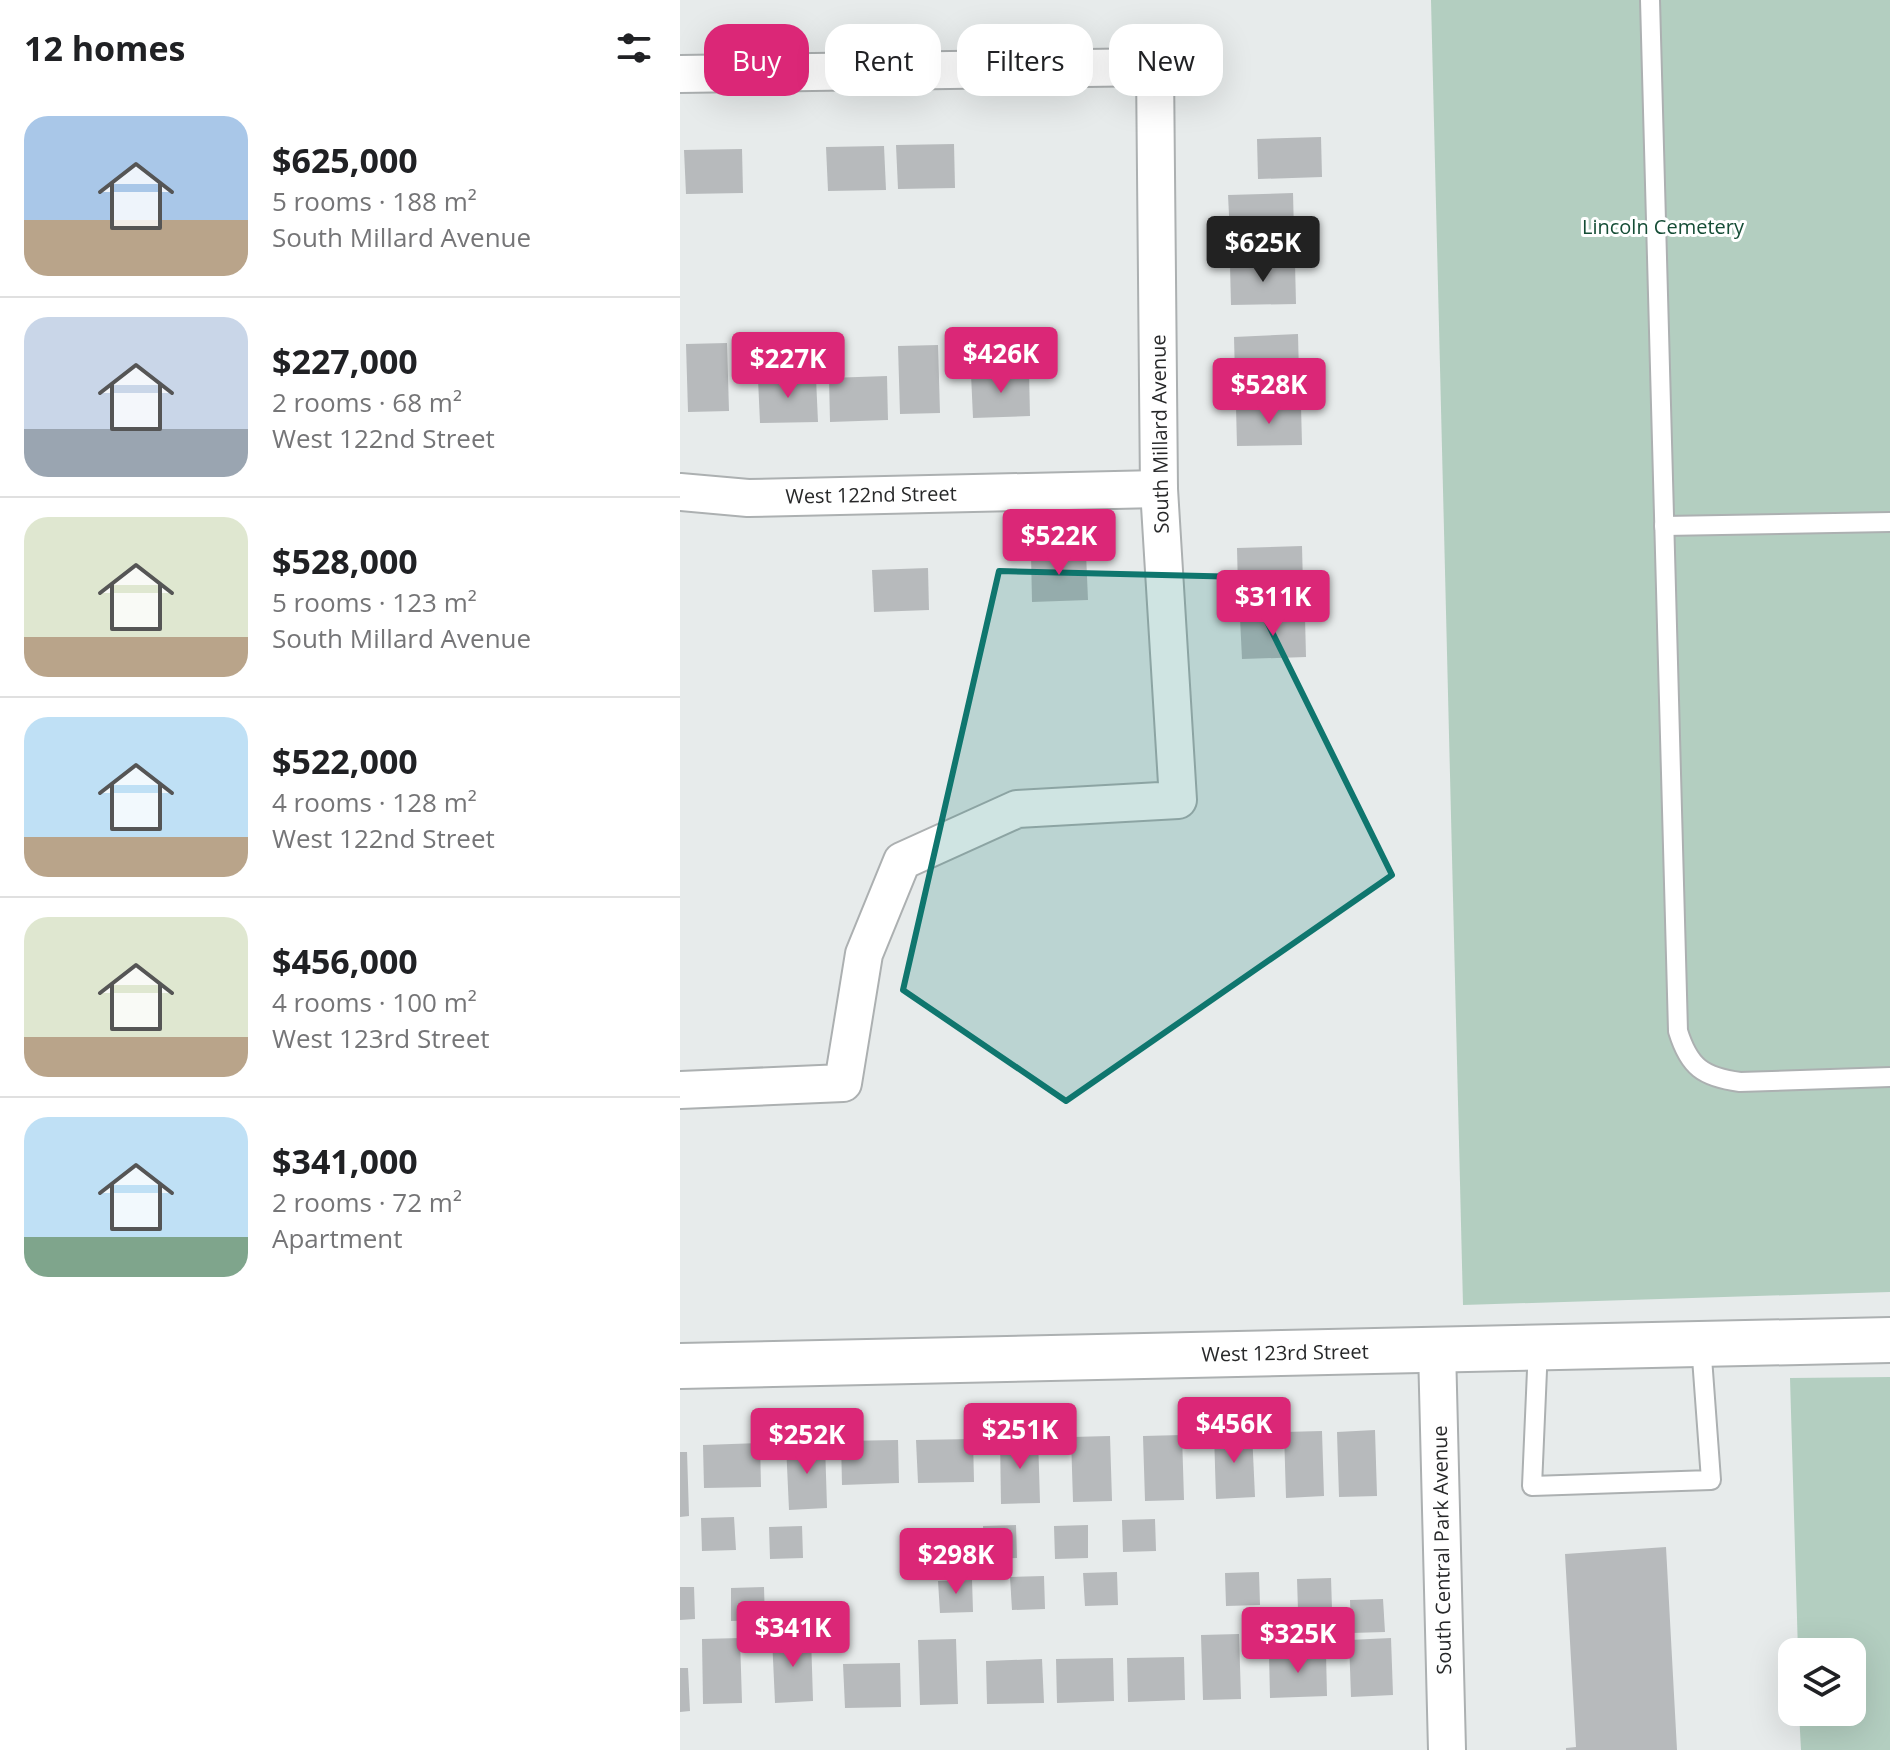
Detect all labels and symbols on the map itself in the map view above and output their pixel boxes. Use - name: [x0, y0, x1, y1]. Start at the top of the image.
- park label: Lincoln Cemetery: [1582, 213, 1745, 240]
- pin: $625K: [1207, 216, 1319, 284]
- pin: $426K: [945, 327, 1057, 395]
- pin: $227K: [732, 332, 844, 400]
- street label: South Millard Avenue: [1144, 334, 1175, 534]
- pin: $528K: [1213, 358, 1325, 426]
- street label: West 122nd Street: [785, 480, 957, 509]
- pin: $522K: [1003, 509, 1115, 577]
- pin: $311K: [1217, 570, 1329, 638]
- street label: West 123rd Street: [1201, 1338, 1369, 1367]
- pin: $456K: [1178, 1397, 1290, 1465]
- pin: $251K: [964, 1403, 1076, 1471]
- pin: $252K: [751, 1408, 863, 1476]
- street label: South Central Park Avenue: [1426, 1425, 1457, 1675]
- pin: $298K: [900, 1528, 1012, 1596]
- pin: $341K: [737, 1601, 849, 1669]
- pin: $325K: [1242, 1607, 1354, 1675]

